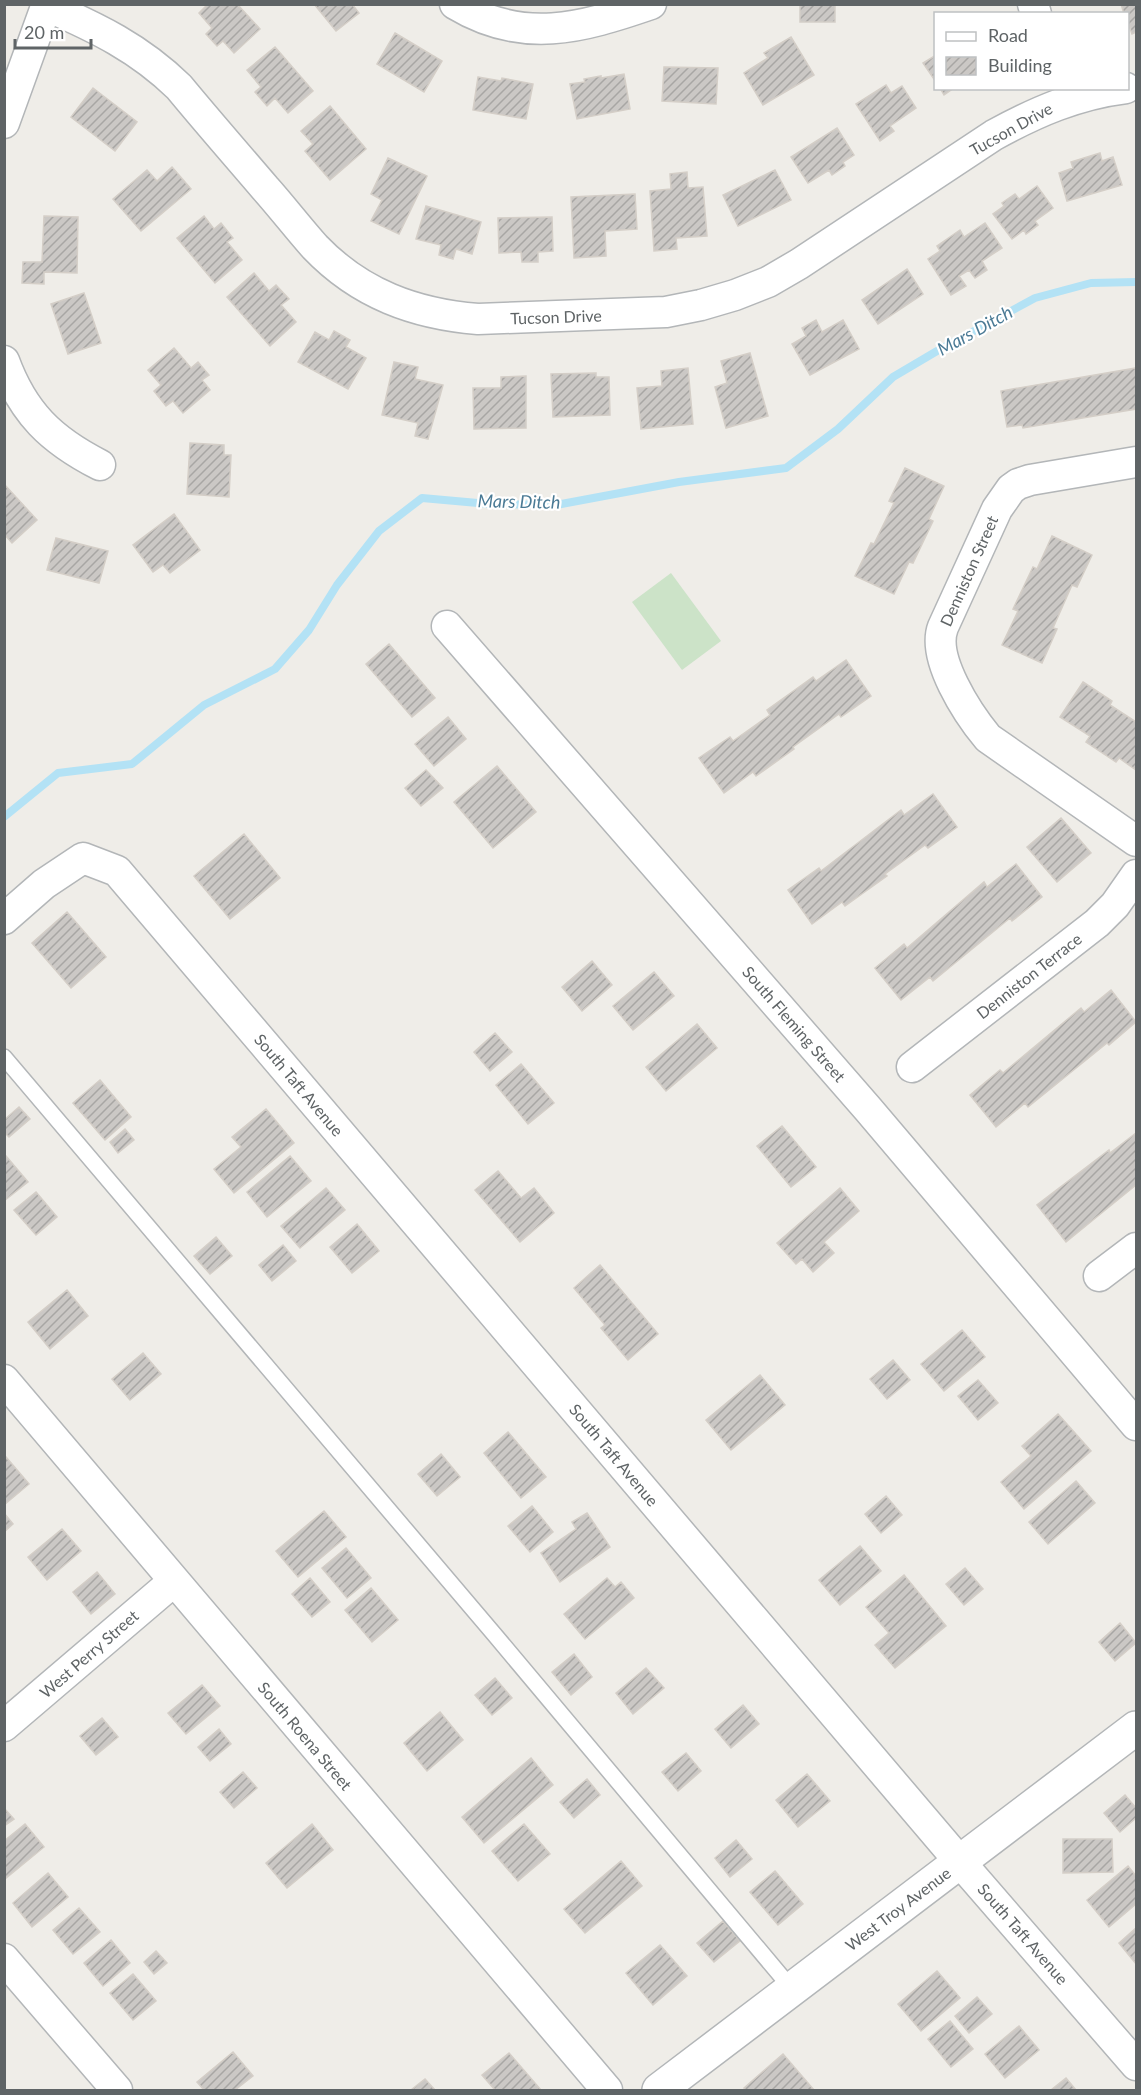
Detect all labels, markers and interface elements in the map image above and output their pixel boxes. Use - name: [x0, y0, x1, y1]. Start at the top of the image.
- scale bar: [15, 12, 92, 50]
- legend: [934, 12, 1129, 90]
- text: 20 m: [24, 21, 64, 43]
- text: Road: [988, 24, 1028, 46]
- text: Building: [988, 54, 1052, 76]
- street label: Tucson Drive: [966, 98, 1055, 159]
- water label: Mars Ditch: [933, 300, 1016, 360]
- street label: Tucson Drive: [510, 305, 602, 328]
- water label: Mars Ditch: [478, 489, 560, 513]
- street label: Denniston Street: [936, 512, 1002, 629]
- street label: Denniston Terrace: [972, 929, 1085, 1022]
- street label: South Fleming Street: [739, 962, 850, 1086]
- street label: South Taft Avenue: [251, 1030, 348, 1140]
- street label: South Taft Avenue: [566, 1400, 663, 1510]
- street label: West Perry Street: [36, 1606, 142, 1702]
- street label: South Roena Street: [255, 1678, 356, 1794]
- street label: West Troy Avenue: [841, 1863, 954, 1954]
- street label: South Taft Avenue: [974, 1879, 1072, 1988]

